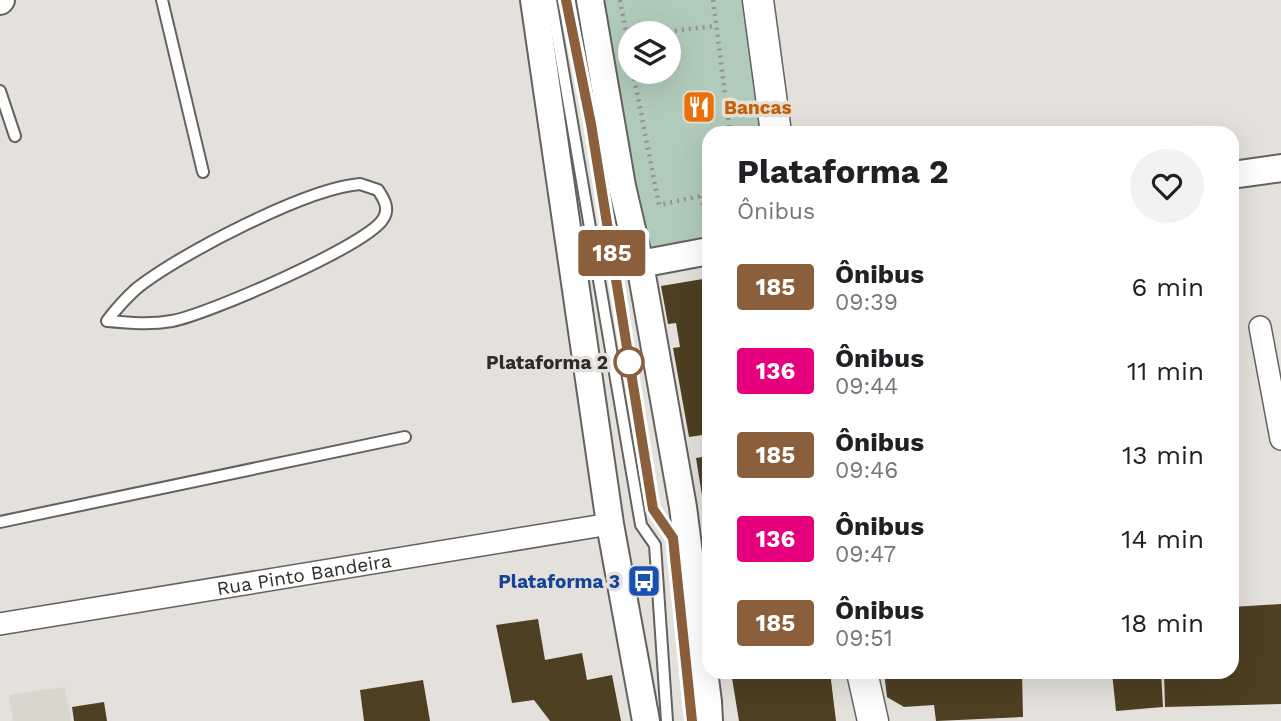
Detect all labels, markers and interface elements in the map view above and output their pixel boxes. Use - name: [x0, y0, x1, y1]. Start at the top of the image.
- map controls: [618, 21, 681, 84]
- button: layers: [618, 21, 681, 84]
- restaurant icon: Bancas: [680, 88, 718, 126]
- place label: Bancas: [724, 96, 792, 119]
- button: heart: [1130, 149, 1204, 223]
- text: Plataforma 2: [737, 152, 949, 191]
- text: Ônibus: [737, 198, 815, 225]
- line badge: 185: [572, 230, 652, 276]
- text: 185: [592, 239, 632, 267]
- text: Ônibus: [835, 259, 924, 289]
- text: 6 min: [1132, 272, 1204, 302]
- text: 185: [756, 273, 795, 301]
- text: 09:39: [835, 289, 898, 316]
- text: Ônibus: [835, 343, 924, 373]
- marker: Plataforma 2: [614, 347, 644, 377]
- place label: Plataforma 2: [486, 351, 608, 374]
- text: 11 min: [1127, 356, 1204, 386]
- text: 136: [756, 357, 795, 385]
- text: 09:44: [835, 373, 898, 400]
- text: Ônibus: [835, 427, 924, 457]
- text: 13 min: [1122, 440, 1204, 470]
- text: 185: [756, 441, 795, 469]
- text: 09:46: [835, 457, 898, 484]
- text: Ônibus: [835, 511, 924, 541]
- text: 14 min: [1121, 524, 1204, 554]
- text: 136: [756, 525, 795, 553]
- text: 09:47: [835, 541, 896, 568]
- street label: Rua Pinto Bandeira: [215, 549, 393, 600]
- bus stop icon: Plataforma 3: [625, 562, 663, 600]
- place label: Plataforma 3: [498, 570, 620, 593]
- text: Ônibus: [835, 595, 924, 625]
- text: 18 min: [1121, 608, 1204, 638]
- text: 185: [756, 609, 795, 637]
- text: 09:51: [835, 625, 893, 652]

